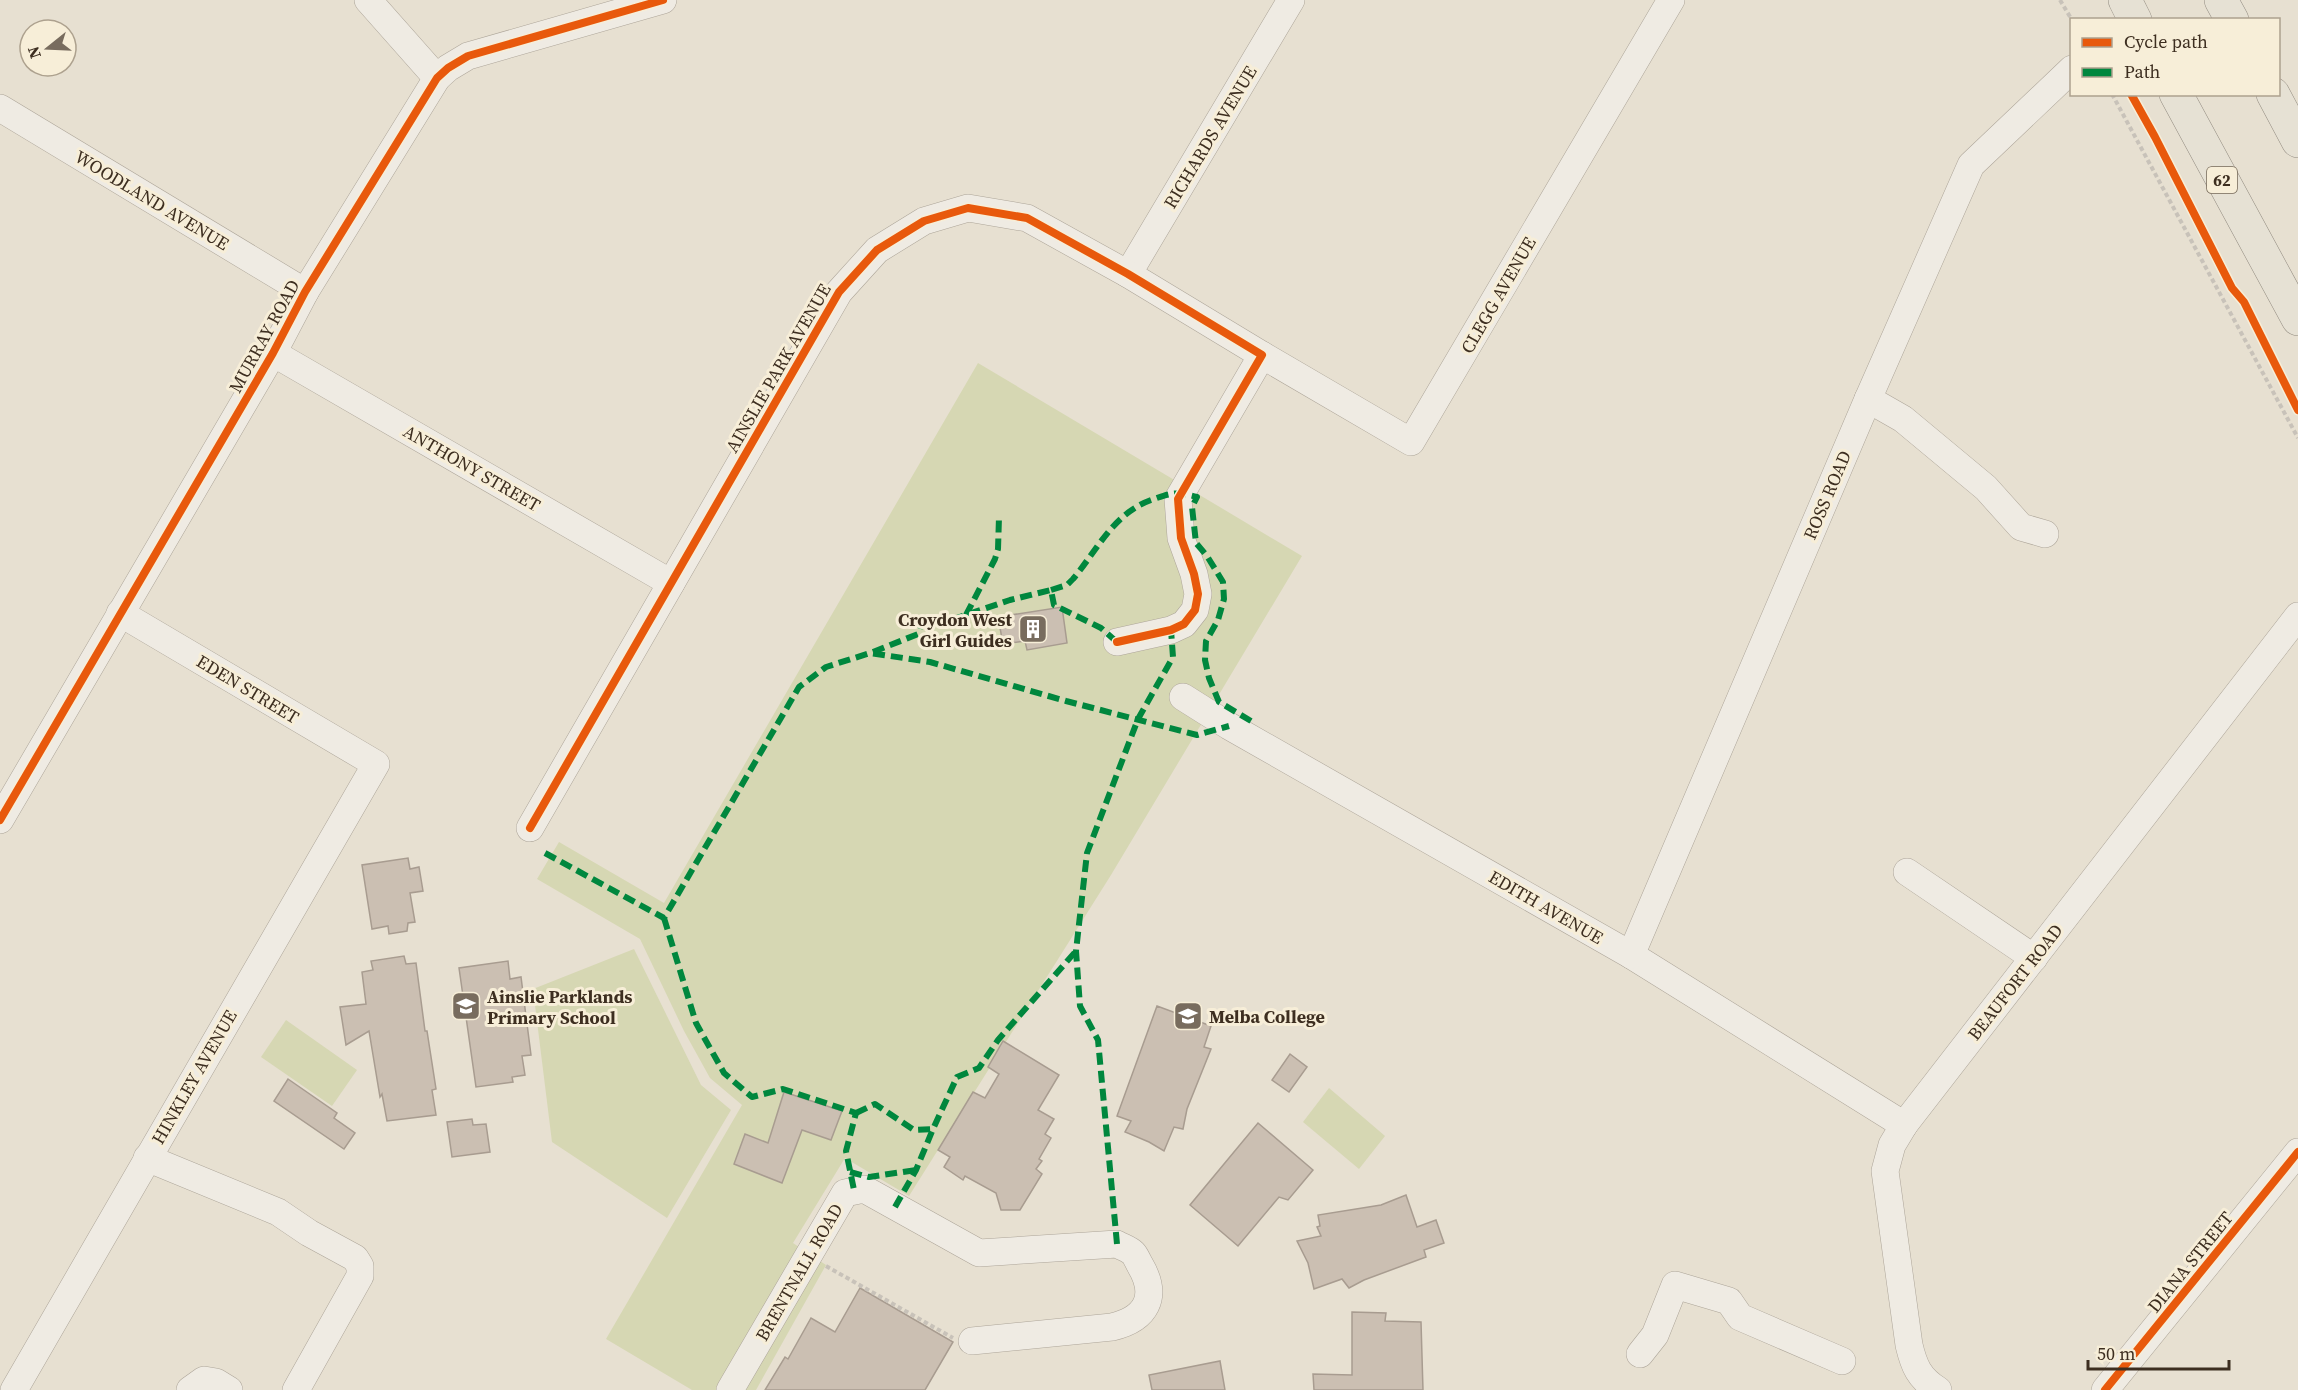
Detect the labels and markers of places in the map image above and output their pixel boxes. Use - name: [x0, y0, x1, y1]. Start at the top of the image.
- place label: Croydon West Girl Guides: [898, 607, 1013, 653]
- building icon: Croydon West Girl Guides: [1017, 613, 1049, 645]
- place label: Ainslie Parklands Primary School: [487, 984, 633, 1030]
- school or university icon: Ainslie Parklands Primary School: [450, 990, 482, 1022]
- school or university icon: Melba College: [1172, 1000, 1204, 1032]
- place label: Melba College: [1209, 1004, 1325, 1029]

